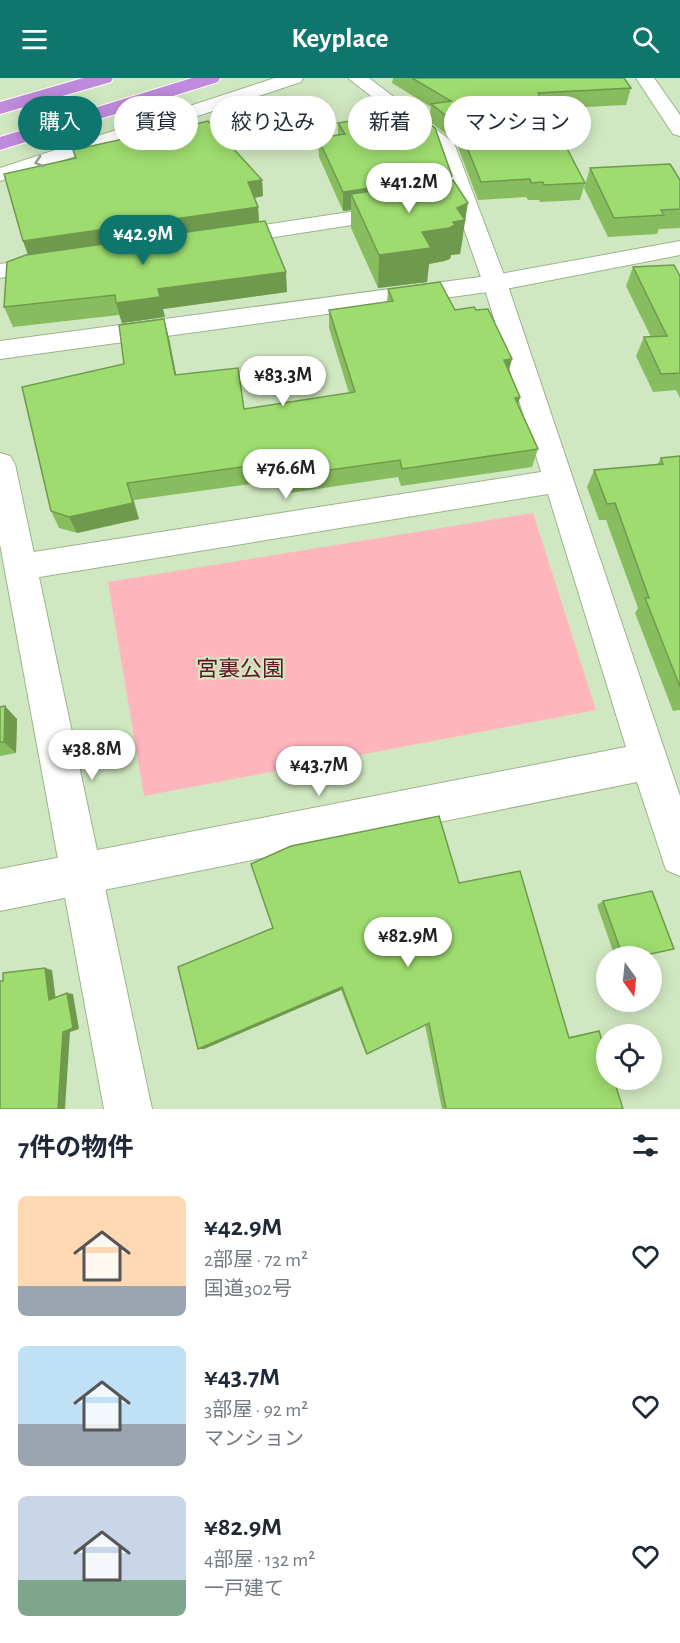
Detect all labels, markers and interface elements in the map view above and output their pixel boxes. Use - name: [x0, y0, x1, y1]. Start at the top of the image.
- icon: menu: [18, 23, 51, 56]
- icon: search: [629, 23, 662, 56]
- text: Keyplace: [291, 25, 389, 52]
- chip: 購入: [18, 96, 102, 150]
- chip: 賃貸: [114, 96, 198, 150]
- chip: 絞り込み: [210, 96, 336, 150]
- chip: 新着: [348, 96, 432, 150]
- chip: マンション: [444, 96, 591, 150]
- one-way arrow: [34, 155, 45, 167]
- pin: ¥41.2M: [360, 163, 458, 214]
- text: ¥41.2M: [380, 172, 438, 192]
- pin: ¥42.9M: [94, 215, 192, 266]
- text: ¥42.9M: [113, 224, 173, 244]
- pin: ¥83.3M: [234, 356, 332, 407]
- text: ¥83.3M: [254, 365, 312, 385]
- pin: ¥76.6M: [237, 449, 335, 500]
- text: ¥76.6M: [257, 458, 316, 478]
- park label: 宮裏公園: [196, 657, 284, 680]
- pin: ¥38.8M: [43, 730, 141, 781]
- text: ¥38.8M: [62, 739, 122, 759]
- pin: ¥43.7M: [270, 746, 368, 797]
- text: ¥43.7M: [290, 755, 348, 775]
- pin: ¥82.9M: [359, 917, 457, 968]
- text: ¥82.9M: [378, 926, 438, 946]
- north arrow: [596, 946, 662, 1012]
- map controls: [596, 946, 662, 1090]
- button: locate: [596, 1024, 662, 1090]
- icon: filters: [629, 1129, 662, 1162]
- text: 7件の物件: [18, 1135, 133, 1161]
- text: ¥42.9M: [204, 1214, 282, 1240]
- icon: home: [66, 1220, 138, 1292]
- icon: heart: [629, 1240, 662, 1273]
- text: 2部屋 · 72 m²: [204, 1250, 308, 1270]
- text: 国道302号: [204, 1279, 292, 1299]
- text: ¥43.7M: [204, 1364, 280, 1390]
- icon: home: [66, 1370, 138, 1442]
- icon: heart: [629, 1390, 662, 1423]
- text: 3部屋 · 92 m²: [204, 1400, 308, 1420]
- text: マンション: [204, 1429, 304, 1449]
- text: ¥82.9M: [204, 1514, 282, 1540]
- icon: home: [66, 1520, 138, 1592]
- icon: heart: [629, 1540, 662, 1573]
- text: 4部屋 · 132 m²: [204, 1550, 315, 1570]
- text: 一戸建て: [204, 1579, 284, 1599]

